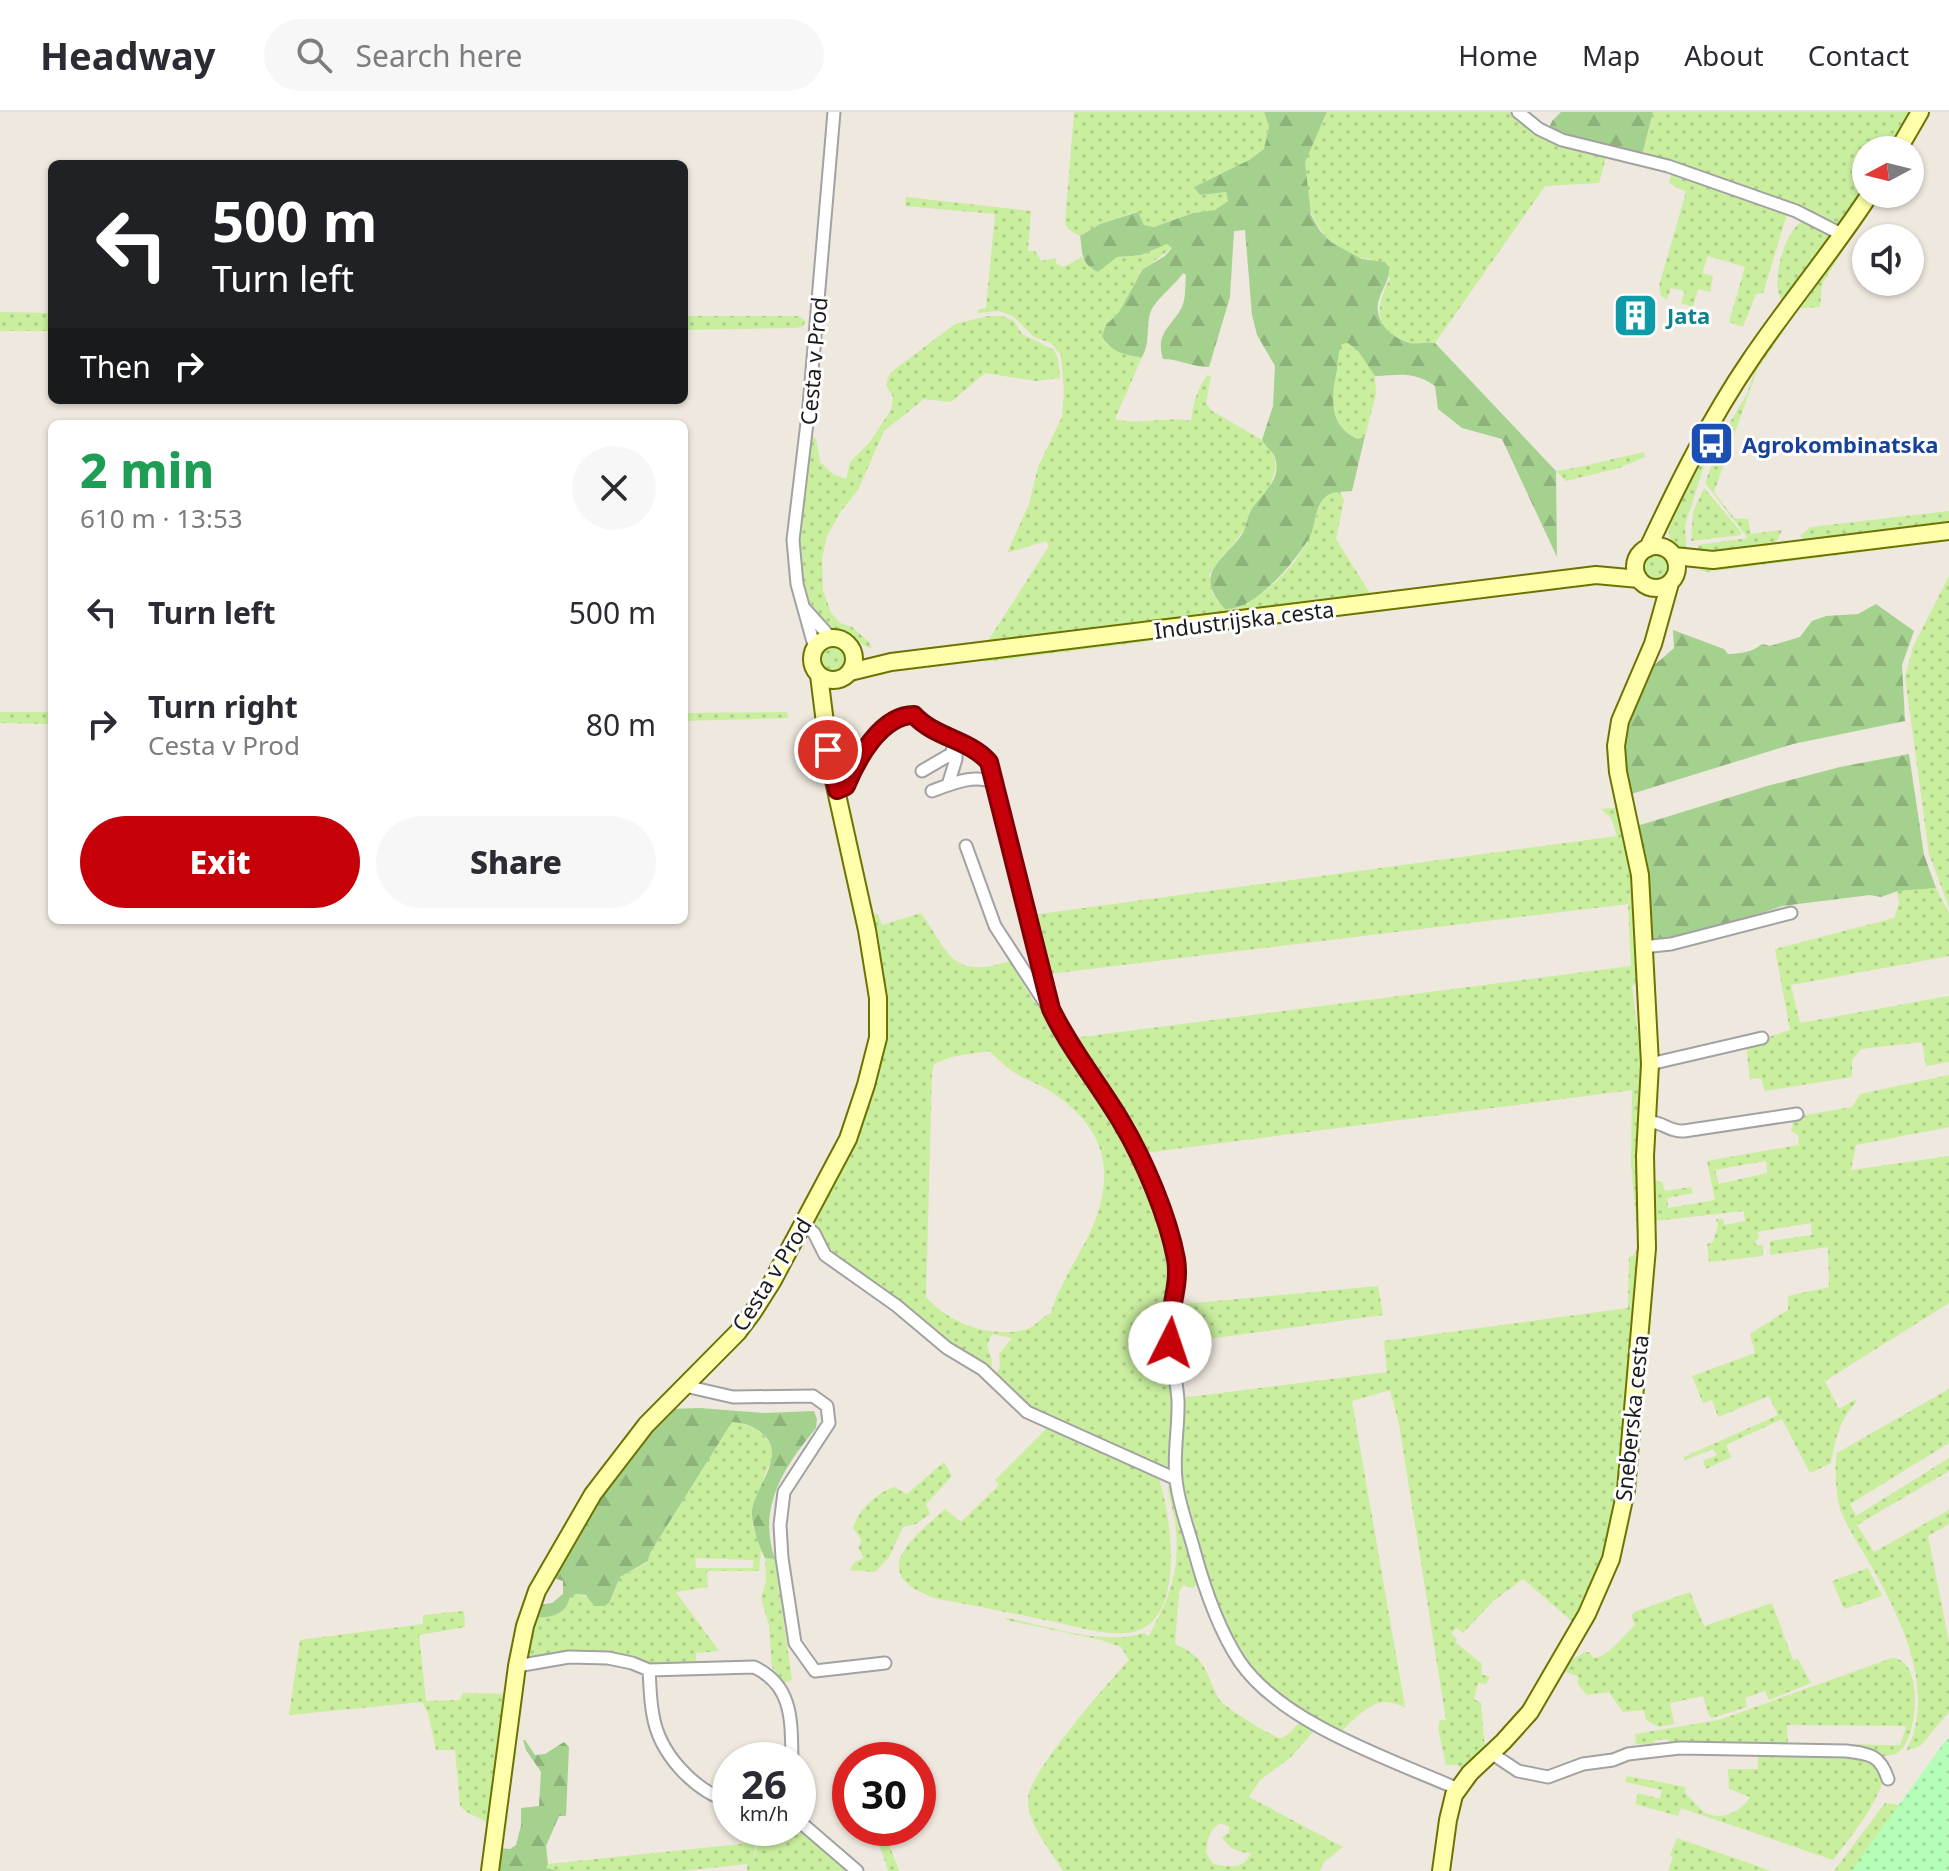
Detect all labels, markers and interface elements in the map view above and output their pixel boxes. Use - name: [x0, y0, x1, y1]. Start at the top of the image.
- search box: [264, 19, 824, 91]
- text: Headway: [40, 29, 216, 81]
- icon: search: [292, 33, 336, 77]
- text: Search here: [356, 35, 522, 76]
- text: Home: [1458, 36, 1538, 74]
- text: Map: [1582, 36, 1640, 74]
- text: About: [1684, 36, 1764, 74]
- text: Contact: [1808, 36, 1909, 74]
- north arrow: [1852, 136, 1924, 208]
- map controls: [1852, 136, 1924, 296]
- text: 500 m: [212, 182, 377, 258]
- icon: left: [80, 192, 184, 296]
- button: sound: [1852, 224, 1924, 296]
- text: Turn left: [212, 254, 354, 303]
- building icon: Jata: [1612, 291, 1660, 339]
- street label: Cesta v Prod: [792, 296, 834, 426]
- place label: Jata: [1665, 300, 1710, 330]
- icon: right: [167, 344, 211, 388]
- text: Then: [80, 346, 151, 387]
- bus stop icon: Agrokombinatska: [1687, 420, 1735, 468]
- place label: Agrokombinatska: [1742, 429, 1938, 459]
- text: 2 min: [80, 437, 214, 502]
- button: close: [572, 446, 656, 530]
- text: 610 m · 13:53: [80, 500, 243, 536]
- icon: left: [80, 590, 124, 634]
- text: Turn left: [148, 592, 276, 633]
- text: 500 m: [569, 592, 656, 633]
- street label: Industrijska cesta: [1152, 593, 1336, 645]
- text: Turn right: [148, 686, 298, 727]
- icon: right: [80, 702, 124, 746]
- text: 80 m: [586, 704, 656, 745]
- pin: [794, 716, 862, 784]
- text: Cesta v Prod: [148, 727, 300, 763]
- icon: arrive: [806, 728, 850, 772]
- button: Exit: [80, 816, 360, 908]
- button: Share: [376, 816, 656, 908]
- street label: Cesta v Prod: [724, 1212, 818, 1336]
- position arrow: [1128, 1301, 1212, 1385]
- street label: Sneberska cesta: [1607, 1333, 1655, 1503]
- speed limit sign: 30: [832, 1742, 936, 1846]
- text: 26: [741, 1756, 787, 1811]
- text: km/h: [739, 1800, 789, 1827]

